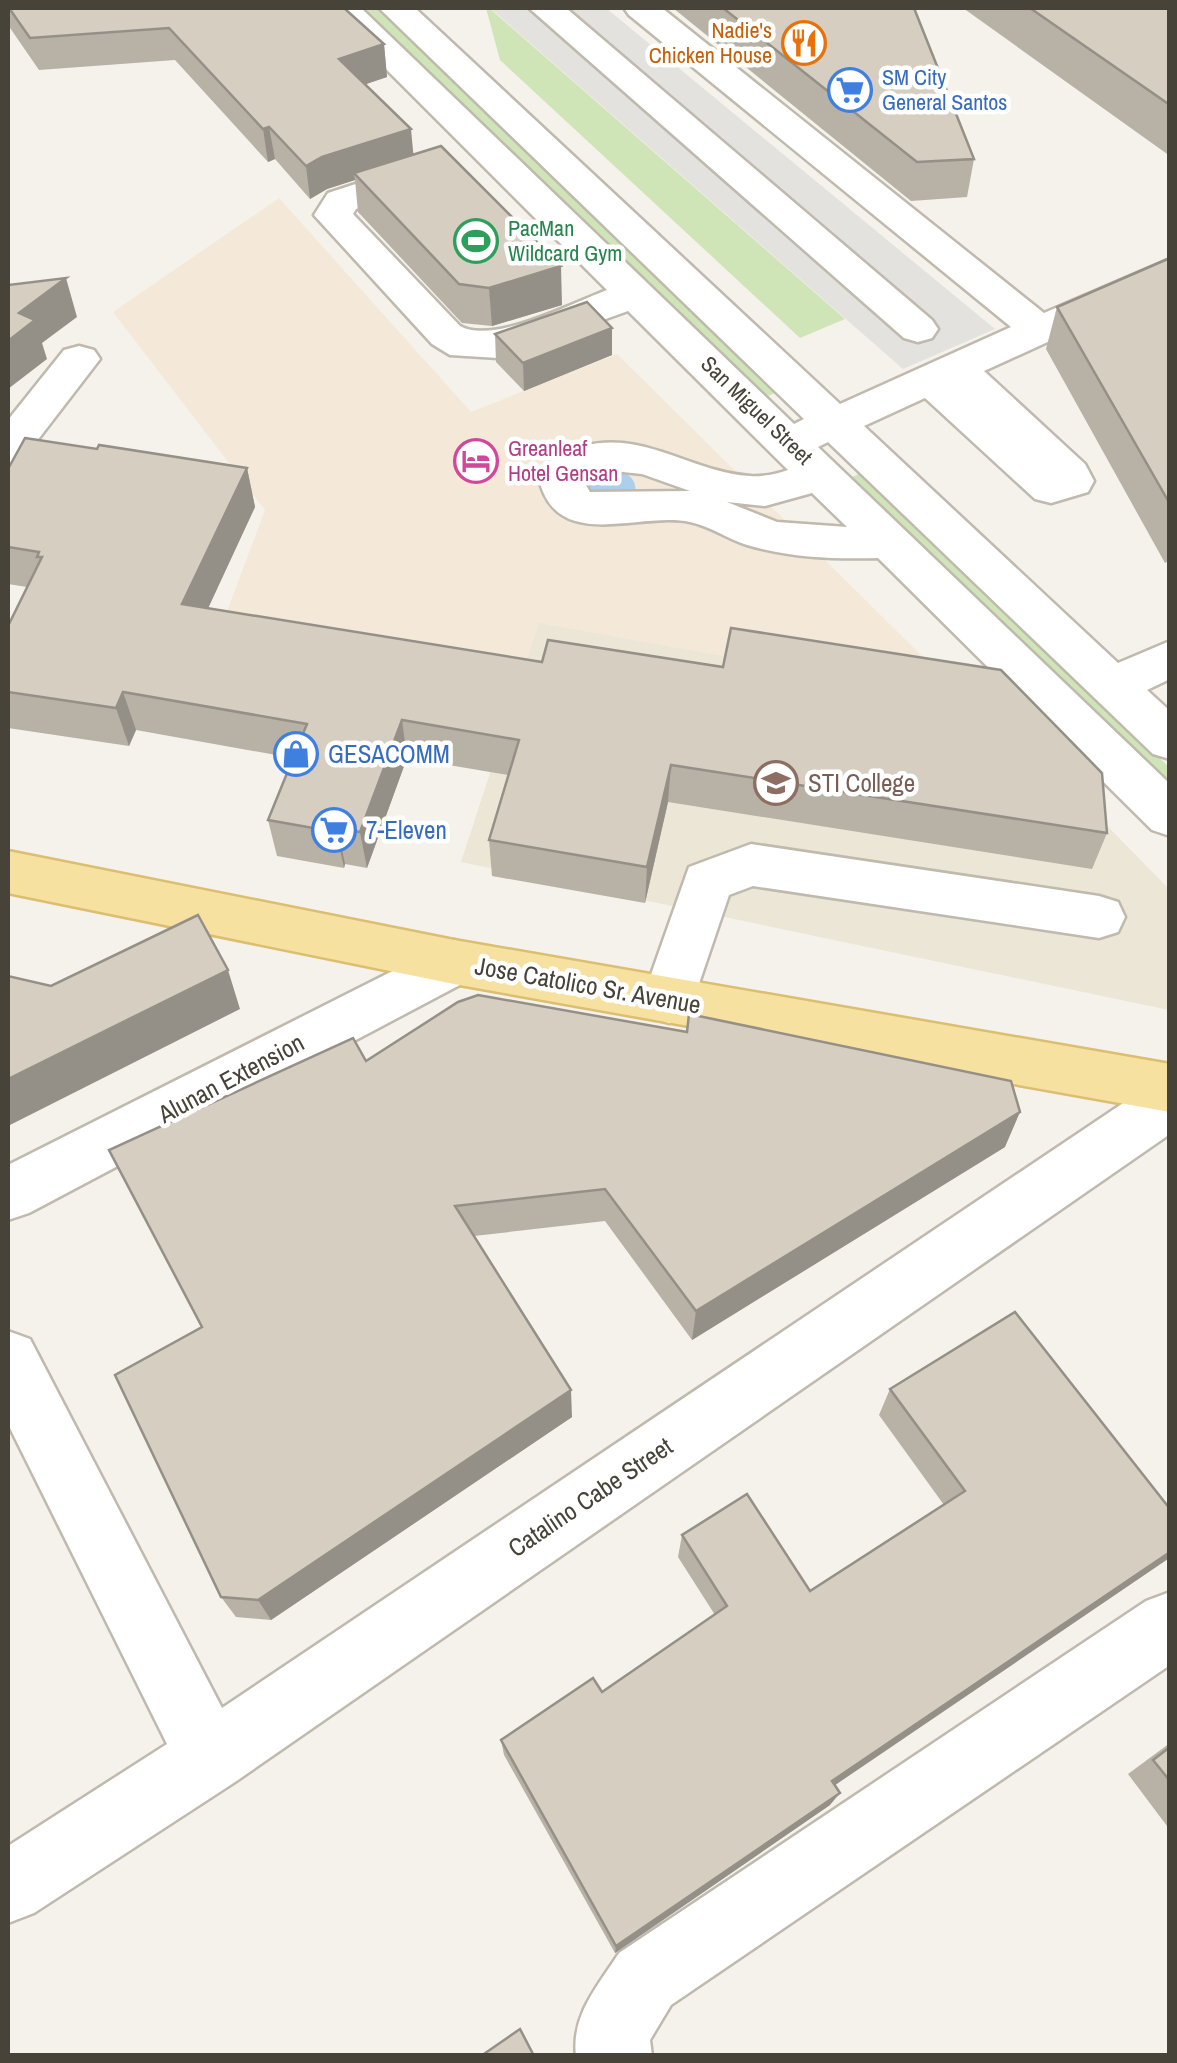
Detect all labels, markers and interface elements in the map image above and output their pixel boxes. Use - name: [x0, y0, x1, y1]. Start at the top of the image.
- place label: Nadie's Chicken House: [649, 15, 772, 70]
- restaurant icon: Nadie's Chicken House: [781, 20, 827, 66]
- place label: SM City General Santos: [882, 62, 1007, 117]
- supermarket icon: SM City General Santos: [827, 67, 873, 113]
- place label: PacMan Wildcard Gym: [508, 213, 622, 268]
- sports icon: PacMan Wildcard Gym: [453, 218, 499, 264]
- street label: San Miguel Street: [695, 349, 819, 471]
- place label: Greanleaf Hotel Gensan: [508, 433, 618, 488]
- hotel icon: Greanleaf Hotel Gensan: [453, 438, 499, 484]
- shop icon: GESACOMM: [273, 731, 319, 777]
- place label: GESACOMM: [328, 737, 450, 771]
- school or university icon: STI College: [753, 760, 799, 806]
- place label: STI College: [808, 766, 915, 800]
- supermarket icon: 7-Eleven: [311, 807, 357, 853]
- place label: 7-Eleven: [366, 813, 447, 847]
- street label: Jose Catolico Sr. Avenue: [472, 948, 704, 1022]
- street label: Alunan Extension: [151, 1025, 310, 1131]
- street label: Catalino Cabe Street: [501, 1429, 679, 1565]

